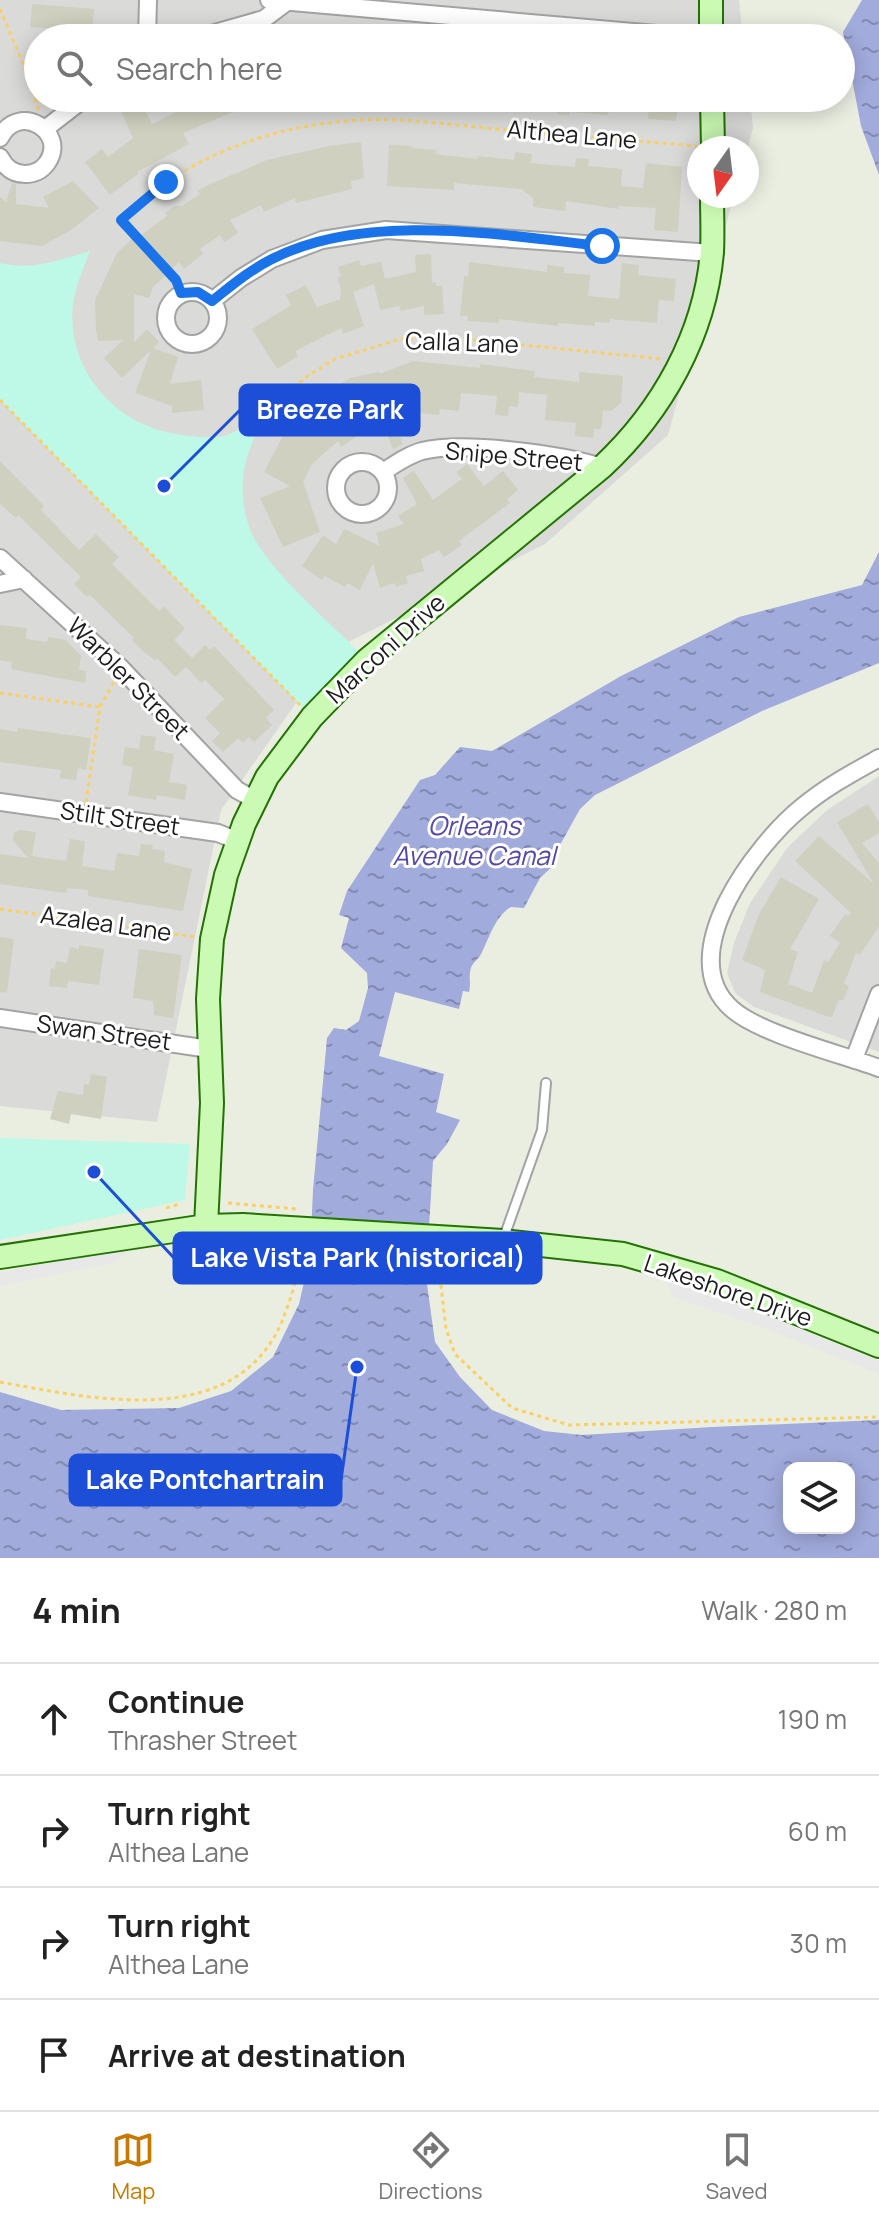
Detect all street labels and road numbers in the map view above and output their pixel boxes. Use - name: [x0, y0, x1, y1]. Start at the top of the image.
- street label: Althea Lane: [506, 111, 639, 156]
- street label: Calla Lane: [405, 323, 519, 360]
- street label: Snipe Street: [444, 433, 584, 478]
- street label: Marconi Drive: [318, 586, 452, 710]
- street label: Warbler Street: [60, 609, 198, 747]
- street label: Stilt Street: [58, 793, 182, 842]
- street label: Azalea Lane: [39, 897, 174, 948]
- street label: Swan Street: [35, 1006, 174, 1057]
- street label: Lakeshore Drive: [640, 1245, 817, 1334]

